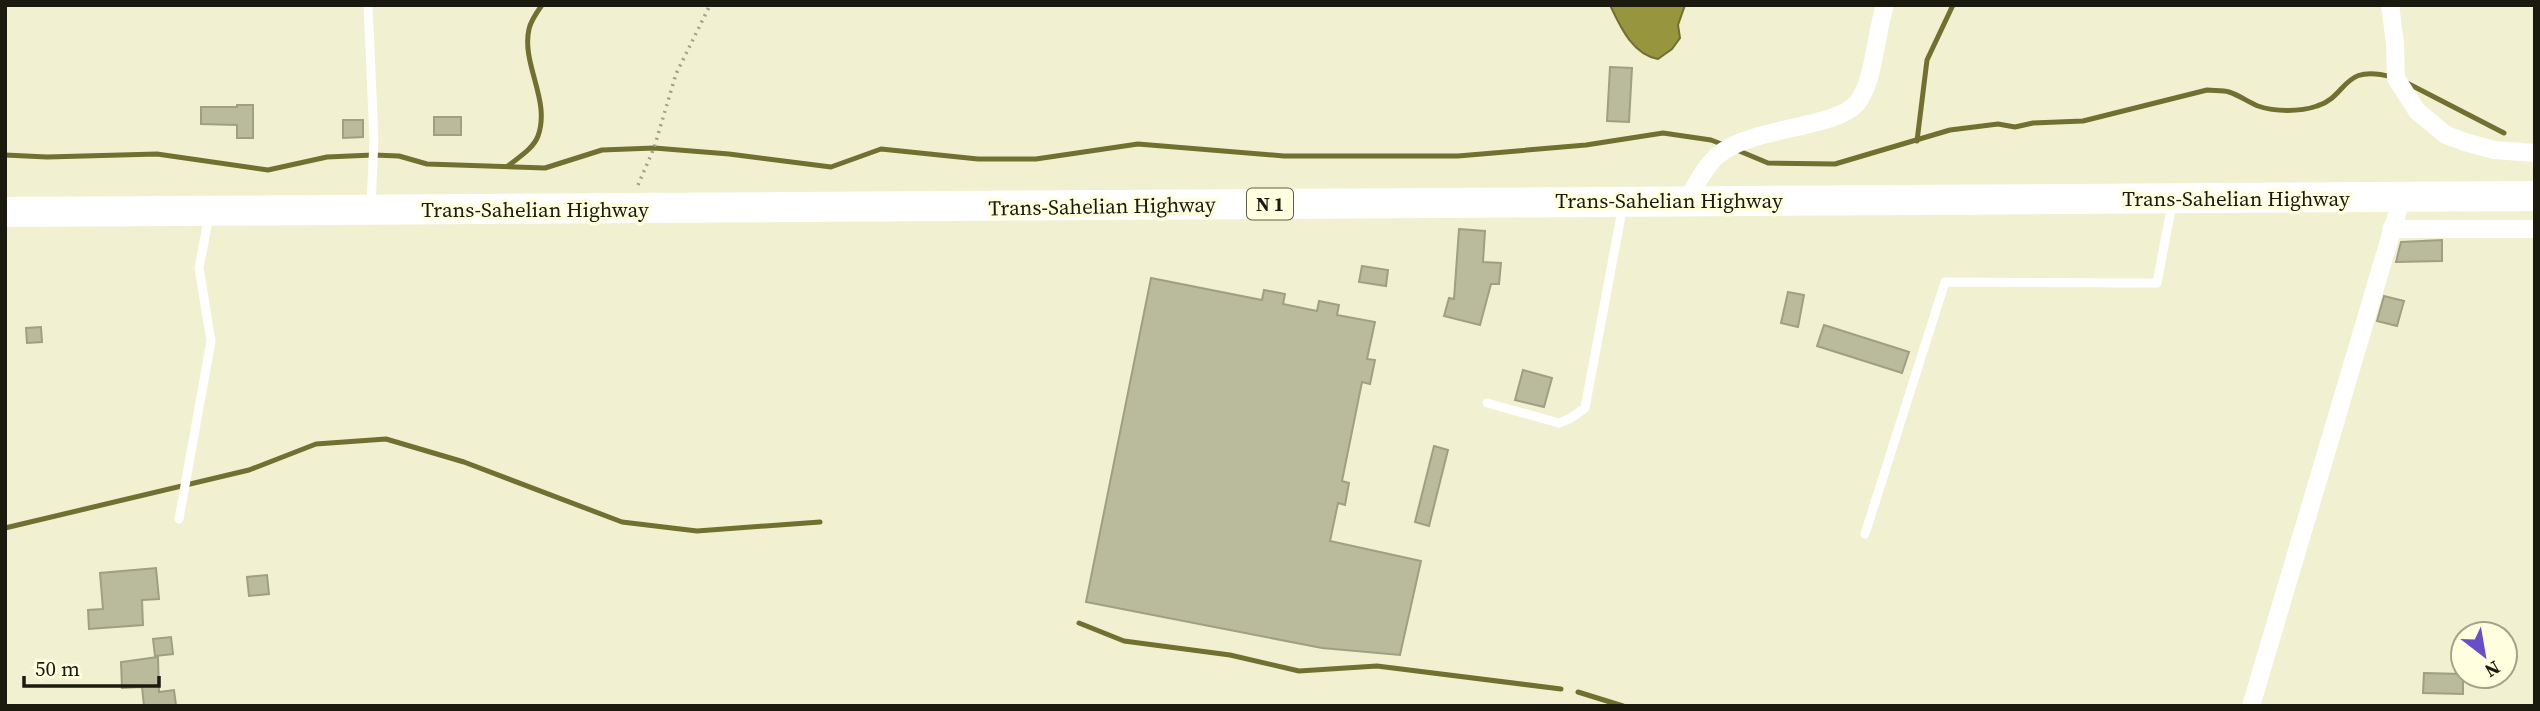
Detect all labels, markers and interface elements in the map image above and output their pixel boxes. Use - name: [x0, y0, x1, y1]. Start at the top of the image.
- street label: Trans-Sahelian Highway: [2122, 184, 2350, 213]
- street label: Trans-Sahelian Highway: [1555, 186, 1783, 215]
- road number: N 1: [1247, 188, 1293, 220]
- street label: Trans-Sahelian Highway: [988, 190, 1216, 222]
- street label: Trans-Sahelian Highway: [421, 195, 649, 224]
- north arrow: [2449, 620, 2519, 690]
- scale bar: [24, 644, 159, 688]
- text: 50 m: [35, 654, 80, 683]
- text: N: [2480, 655, 2505, 684]

